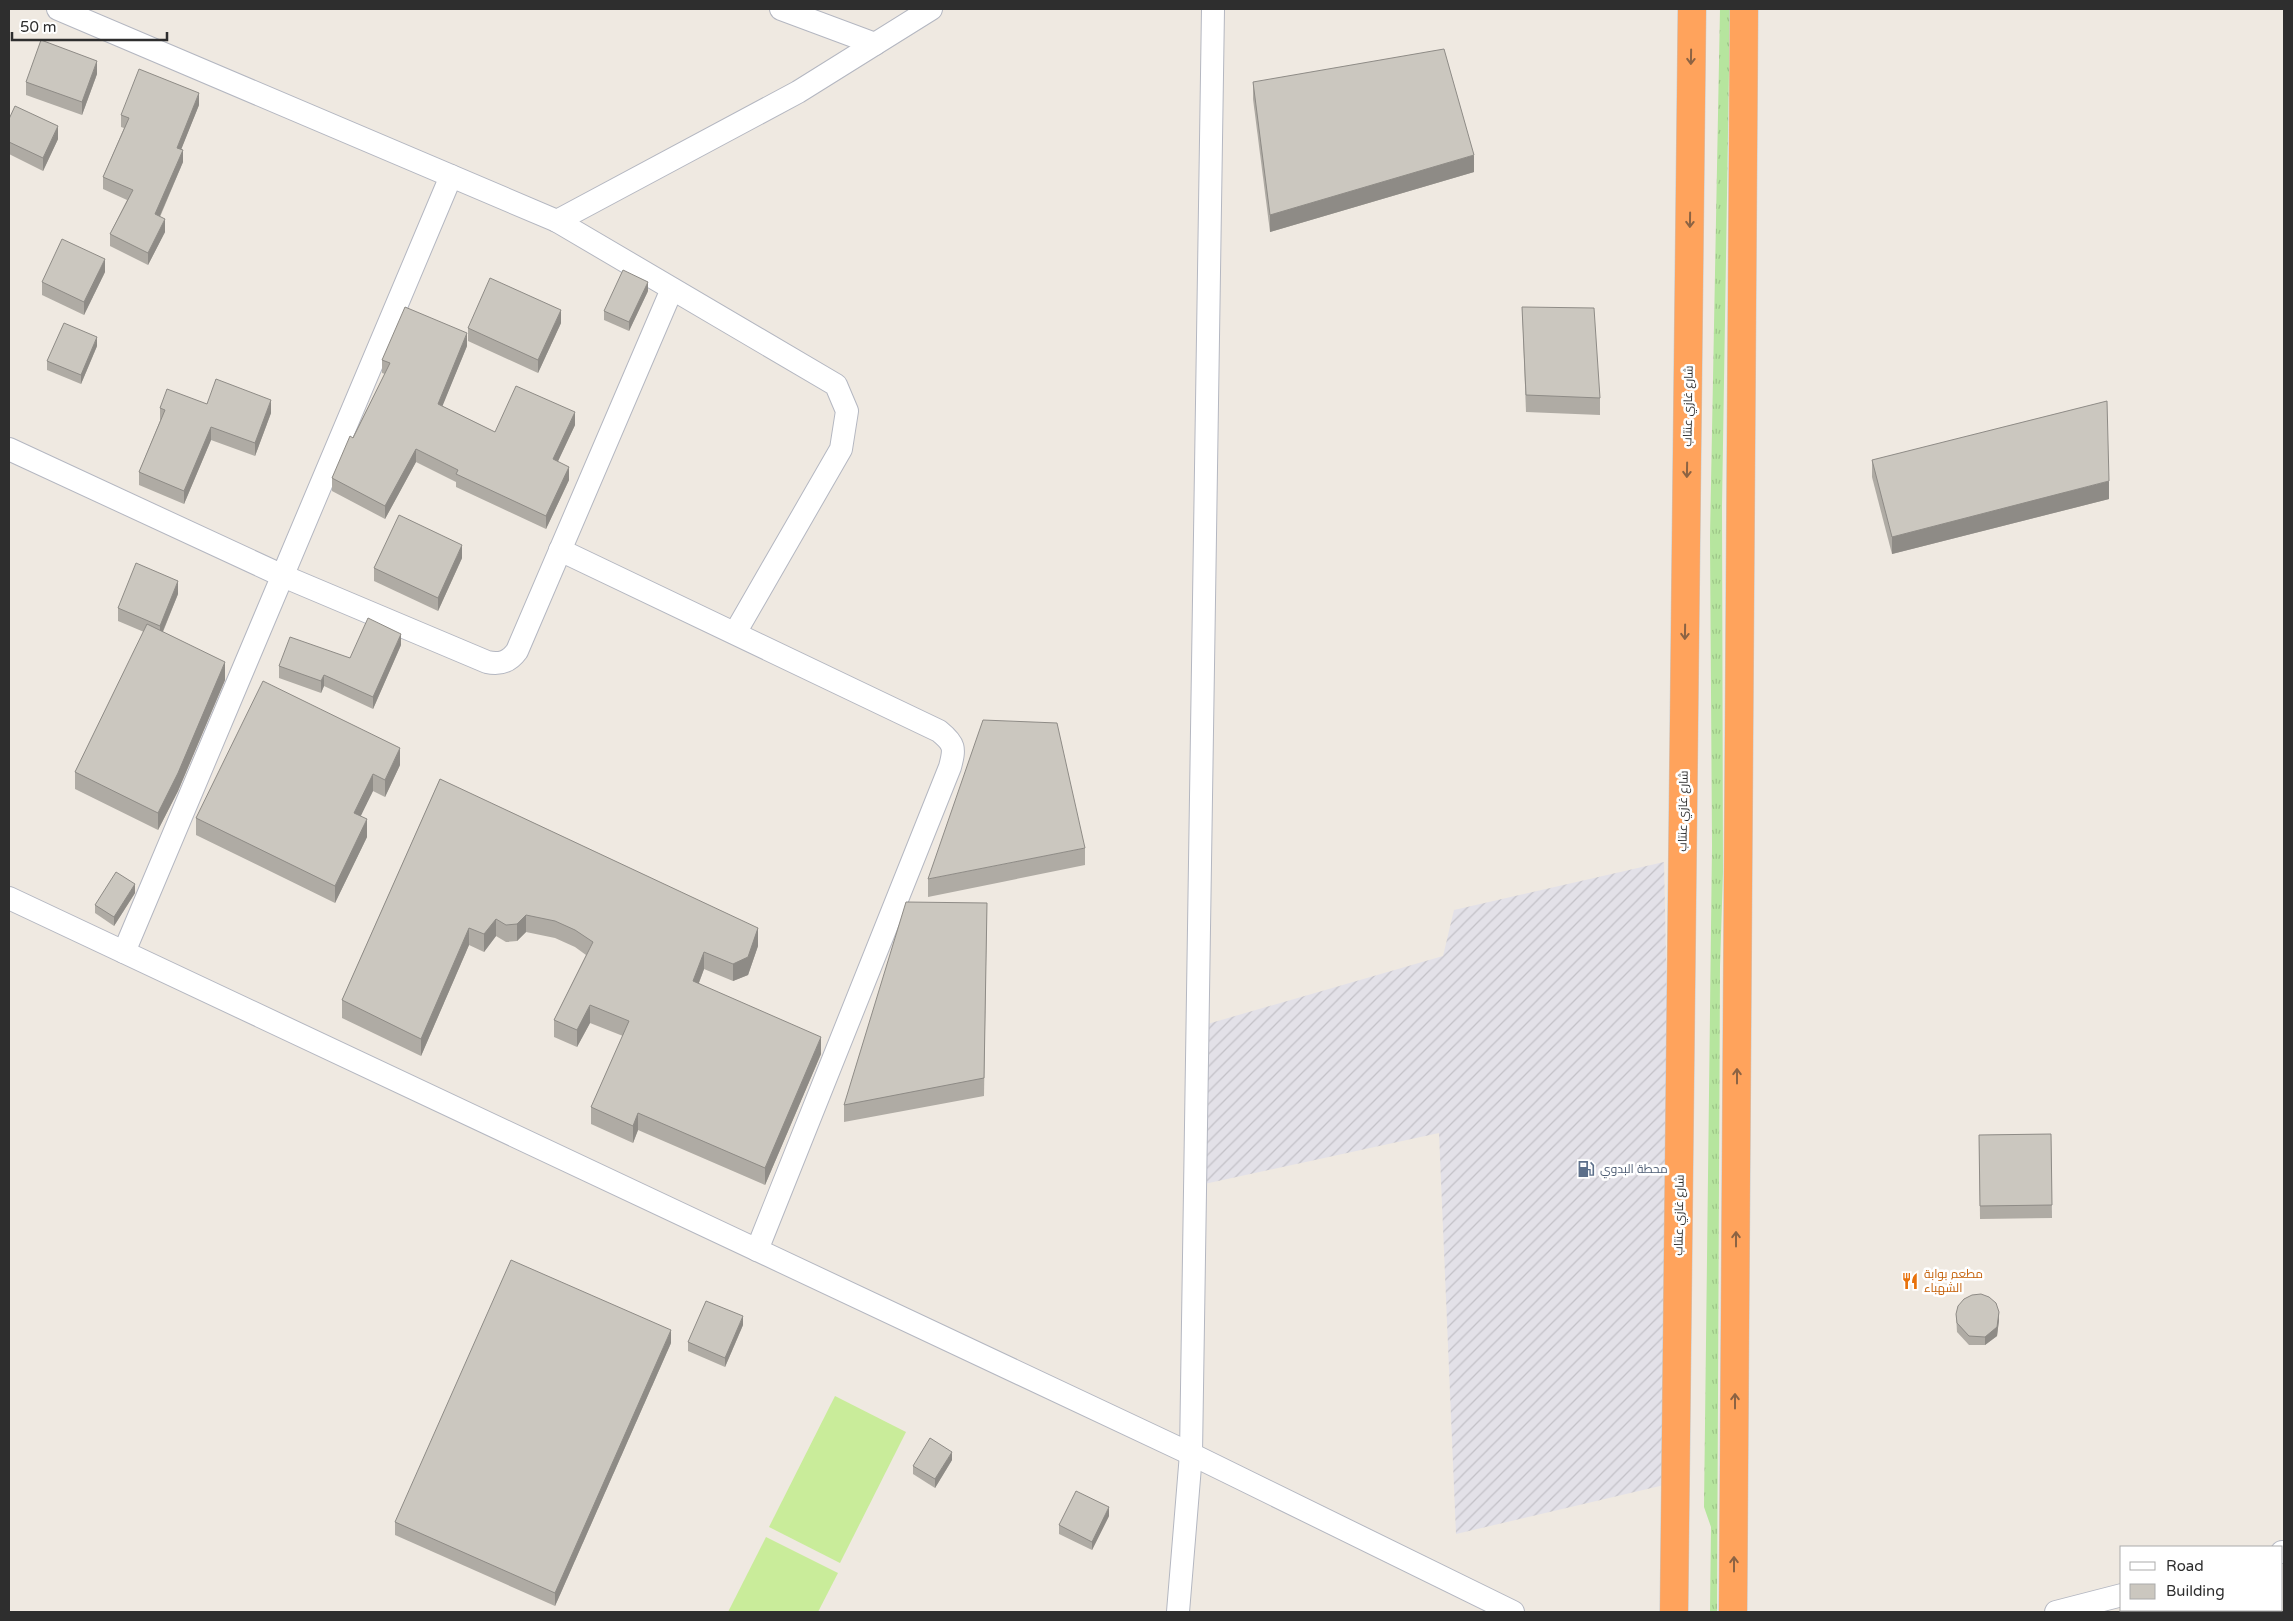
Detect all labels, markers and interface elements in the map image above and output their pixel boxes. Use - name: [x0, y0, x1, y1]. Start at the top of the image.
- scale bar: [12, 10, 168, 42]
- text: 50 m: [20, 18, 57, 36]
- one-way arrow: [1686, 49, 1696, 65]
- one-way arrow: [1685, 212, 1695, 228]
- street label: شارع غازي عنتاب: [1680, 365, 1699, 447]
- one-way arrow: [1682, 462, 1692, 478]
- one-way arrow: [1680, 624, 1690, 640]
- street label: شارع غازي عنتاب: [1675, 770, 1694, 852]
- one-way arrow: [1732, 1068, 1742, 1084]
- fuel station icon: محطة البدوي: [1576, 1159, 1596, 1179]
- place label: محطة البدوي: [1600, 1162, 1668, 1179]
- street label: شارع غازي عنتاب: [1671, 1174, 1690, 1256]
- one-way arrow: [1731, 1231, 1741, 1247]
- place label: مطعم بوابة الشهباء: [1924, 1267, 1983, 1295]
- restaurant icon: مطعم بوابة الشهباء: [1900, 1271, 1920, 1291]
- one-way arrow: [1730, 1393, 1740, 1410]
- legend: [2120, 1546, 2283, 1611]
- one-way arrow: [1729, 1556, 1739, 1572]
- text: Road: [2166, 1557, 2204, 1575]
- text: Building: [2166, 1582, 2225, 1600]

